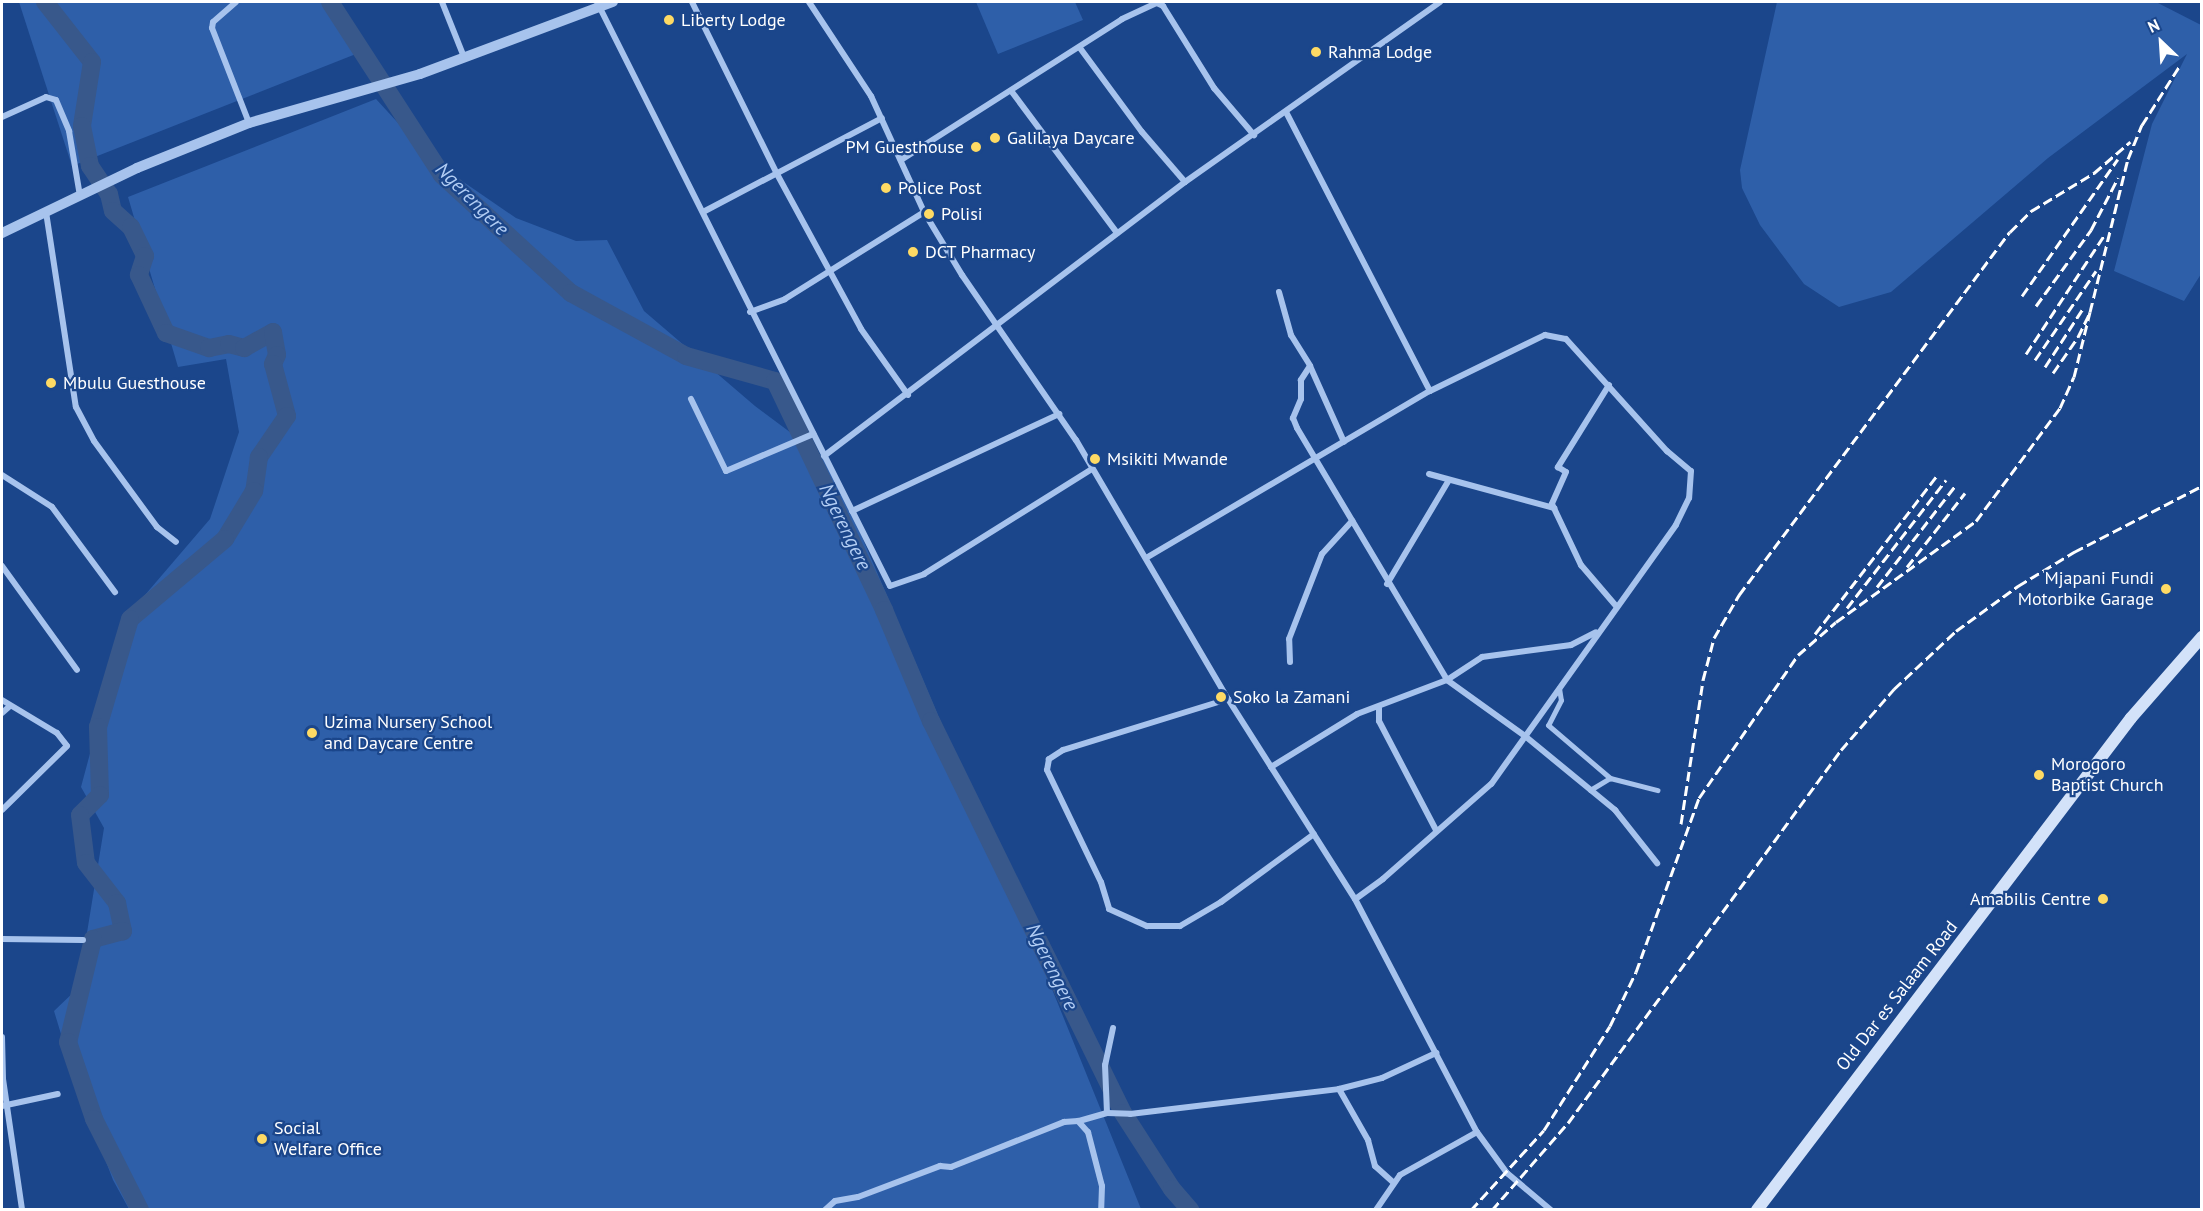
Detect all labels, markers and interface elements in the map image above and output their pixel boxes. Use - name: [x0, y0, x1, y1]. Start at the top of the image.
- place label: Liberty Lodge: [681, 9, 786, 31]
- north arrow: [2131, 12, 2191, 72]
- marker: Liberty Lodge: [662, 13, 676, 27]
- text: N: [2144, 14, 2162, 37]
- place label: Rahma Lodge: [1328, 41, 1432, 63]
- marker: Rahma Lodge: [1309, 45, 1323, 59]
- place label: Galilaya Daycare: [1007, 127, 1135, 149]
- marker: Galilaya Daycare: [988, 131, 1002, 145]
- place label: PM Guesthouse: [845, 136, 964, 158]
- marker: PM Guesthouse: [969, 140, 983, 154]
- water label: Ngerengere: [430, 157, 514, 241]
- place label: Police Post: [898, 177, 982, 199]
- marker: Police Post: [879, 181, 893, 195]
- place label: Polisi: [941, 203, 983, 225]
- marker: Polisi: [922, 207, 936, 221]
- place label: DCT Pharmacy: [925, 241, 1036, 263]
- marker: DCT Pharmacy: [906, 245, 920, 259]
- place label: Mbulu Guesthouse: [63, 372, 206, 394]
- marker: Mbulu Guesthouse: [44, 376, 58, 390]
- place label: Msikiti Mwande: [1107, 448, 1228, 470]
- marker: Msikiti Mwande: [1088, 452, 1102, 466]
- water label: Ngerengere: [814, 480, 876, 574]
- place label: Mjapani Fundi Motorbike Garage: [2018, 568, 2154, 610]
- marker: Mjapani Fundi Motorbike Garage: [2159, 582, 2173, 596]
- place label: Soko la Zamani: [1233, 686, 1351, 708]
- marker: Soko la Zamani: [1214, 690, 1228, 704]
- place label: Uzima Nursery School and Daycare Centre: [324, 712, 493, 754]
- marker: Uzima Nursery School and Daycare Centre: [305, 726, 319, 740]
- place label: Morogoro Baptist Church: [2051, 754, 2163, 796]
- marker: Morogoro Baptist Church: [2032, 768, 2046, 782]
- place label: Amabilis Centre: [1970, 888, 2091, 910]
- marker: Amabilis Centre: [2096, 892, 2110, 906]
- street label: Old Dar es Salaam Road: [1832, 917, 1962, 1075]
- water label: Ngerengere: [1021, 920, 1083, 1014]
- place label: Social Welfare Office: [274, 1118, 382, 1160]
- marker: Social Welfare Office: [255, 1132, 269, 1146]

